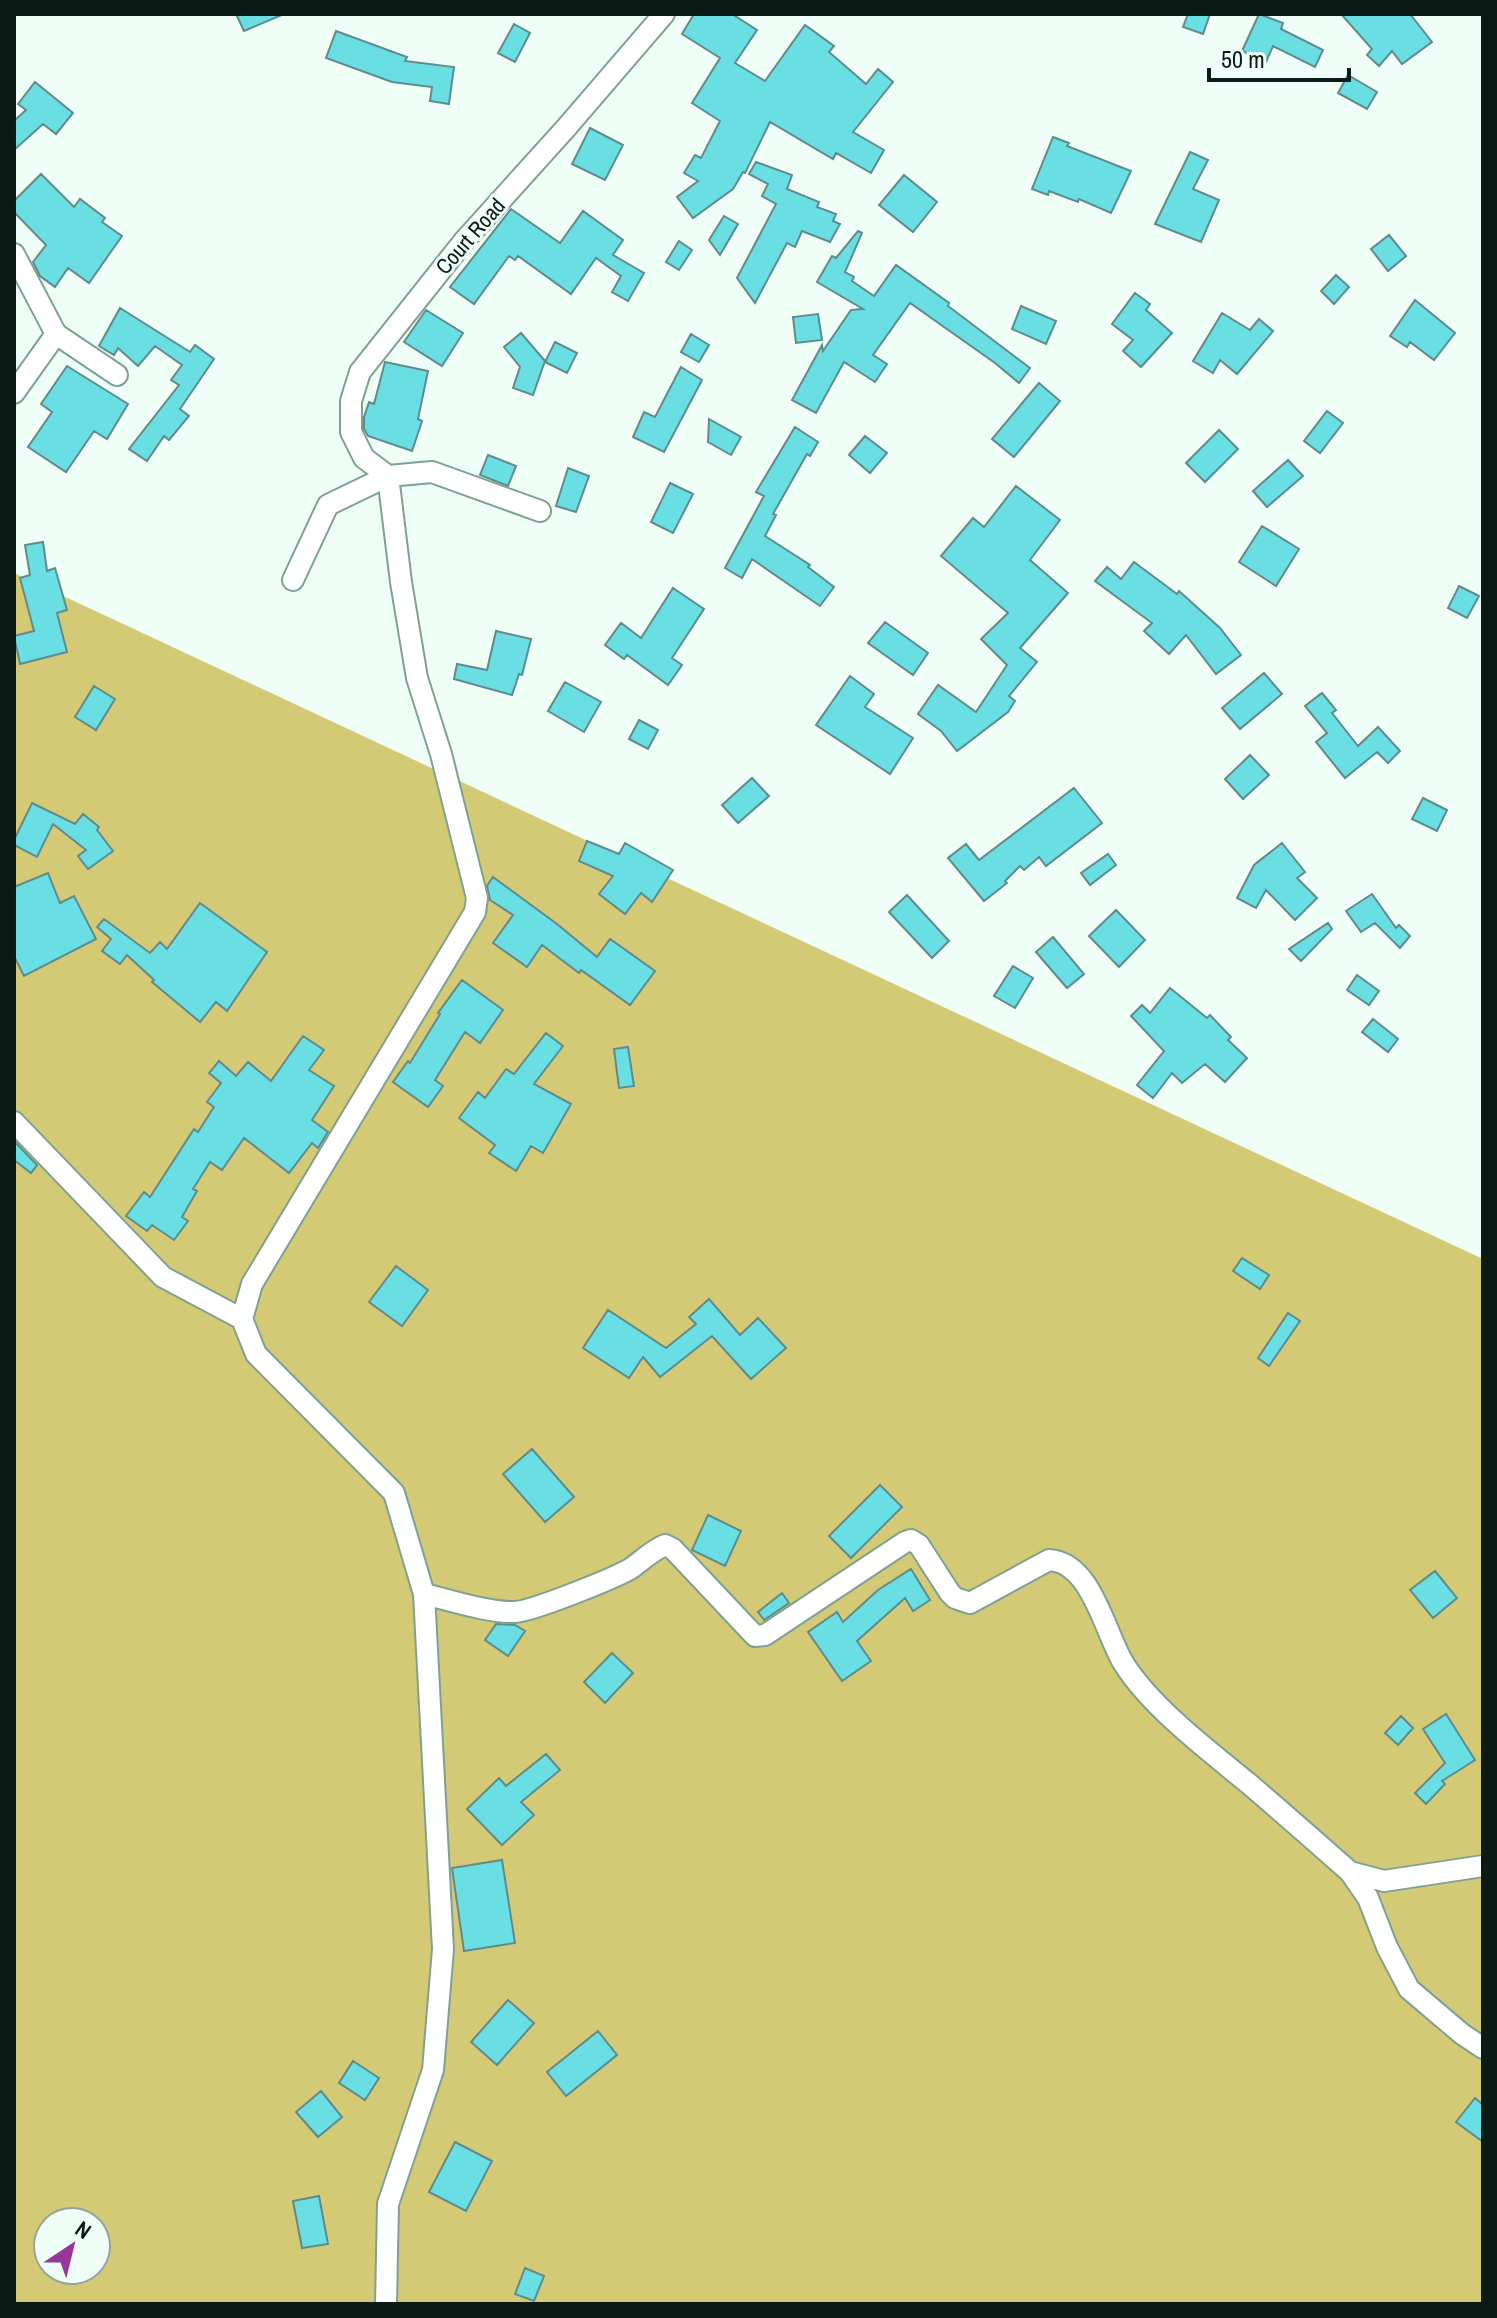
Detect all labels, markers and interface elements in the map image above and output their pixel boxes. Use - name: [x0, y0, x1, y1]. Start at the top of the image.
- scale bar: [1209, 32, 1349, 82]
- text: 50 m: [1221, 43, 1265, 75]
- street label: Court Road: [428, 191, 512, 281]
- north arrow: [32, 2206, 112, 2286]
- text: N: [70, 2214, 97, 2246]

